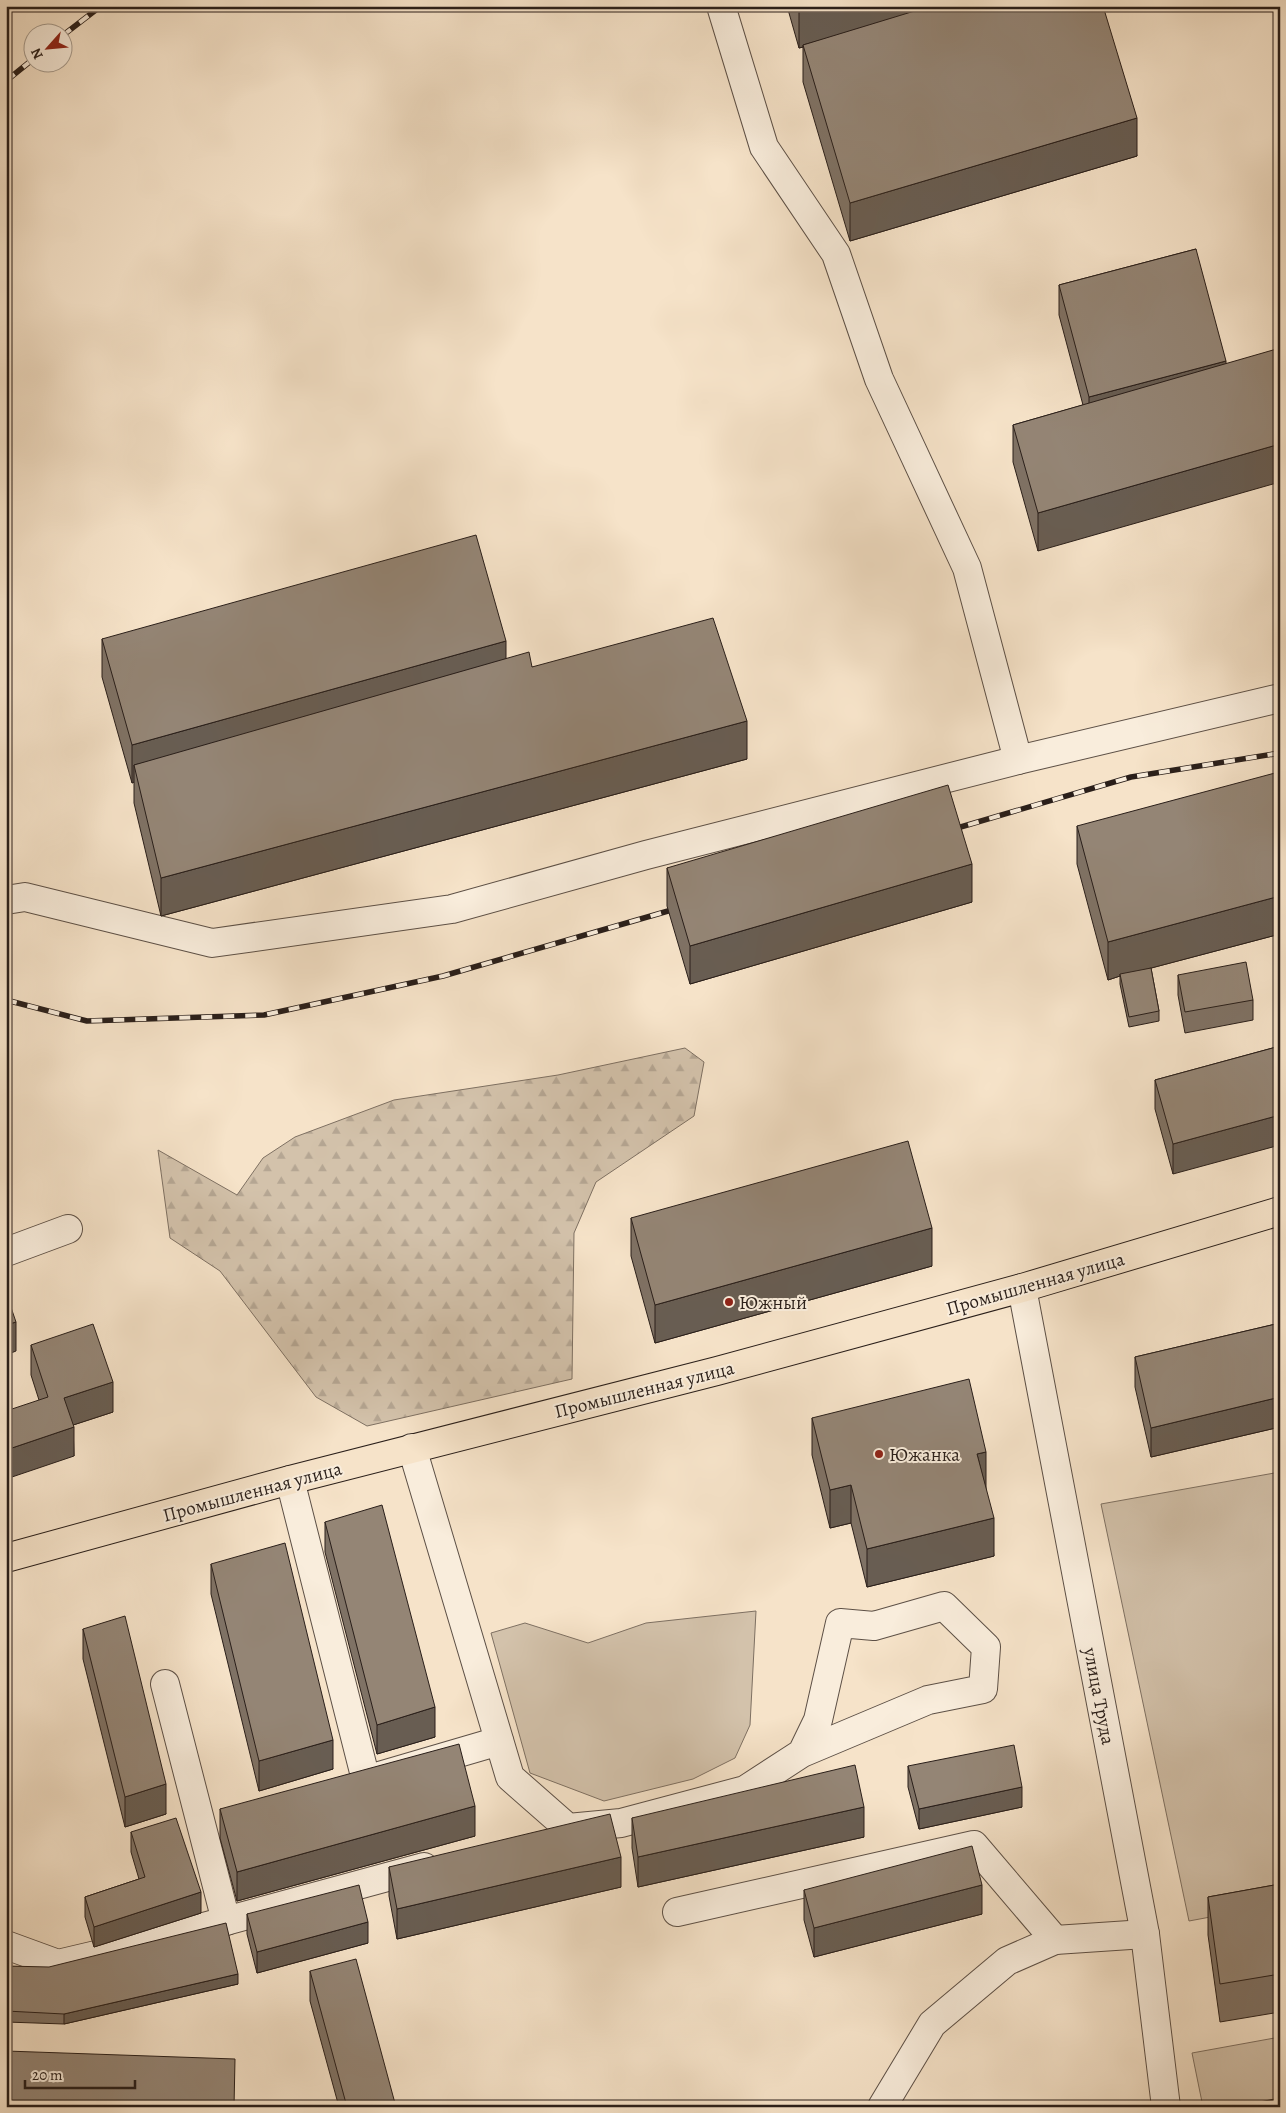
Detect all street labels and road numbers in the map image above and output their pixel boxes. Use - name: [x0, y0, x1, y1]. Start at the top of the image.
- street label: Промышленная улица: [943, 1246, 1128, 1322]
- street label: Промышленная улица: [552, 1355, 737, 1425]
- street label: Промышленная улица: [160, 1455, 345, 1528]
- street label: улица Труда: [1077, 1644, 1121, 1747]

